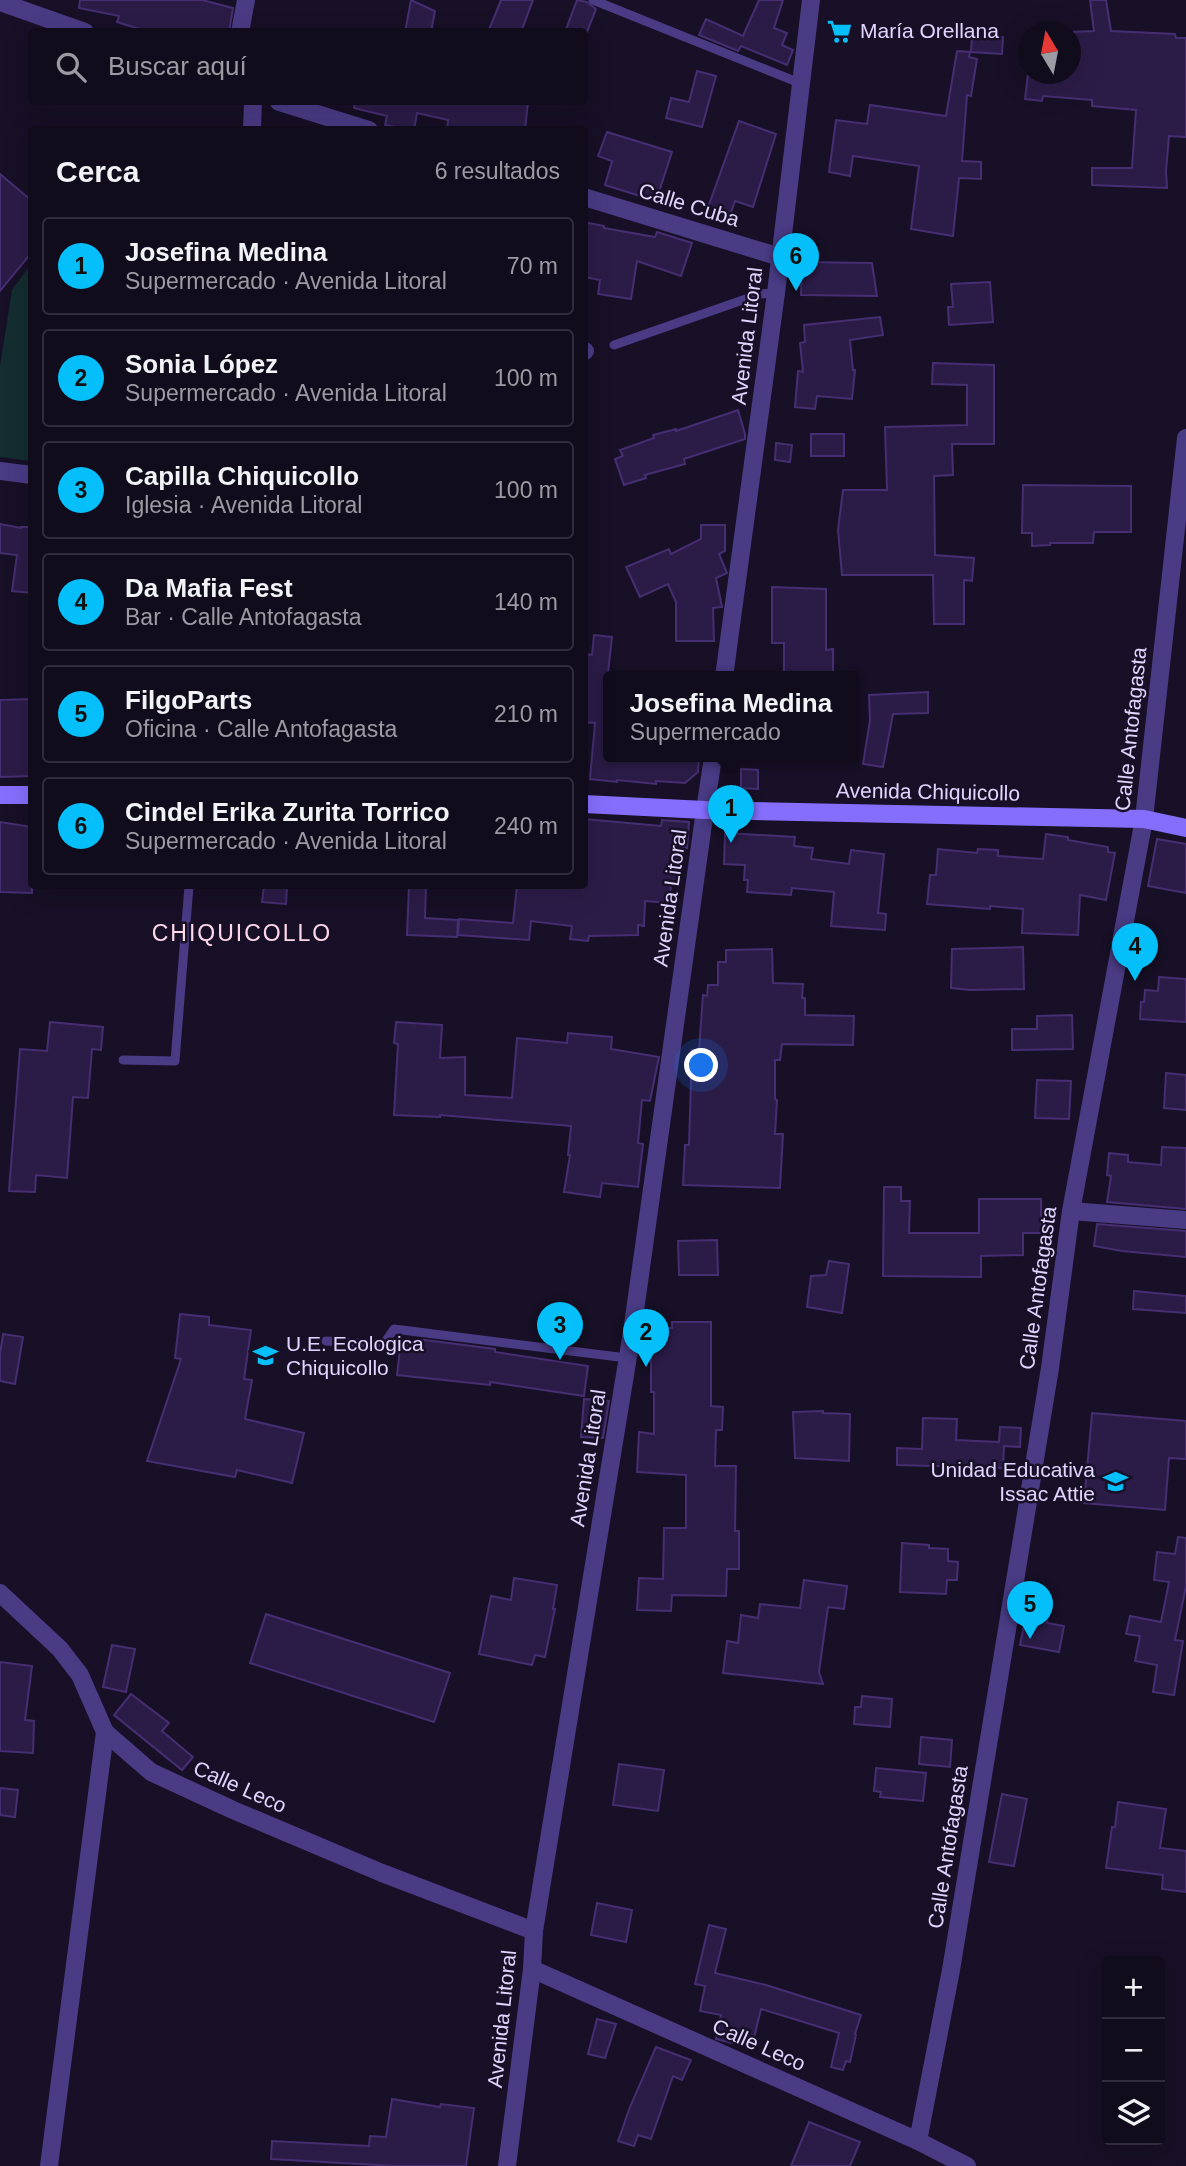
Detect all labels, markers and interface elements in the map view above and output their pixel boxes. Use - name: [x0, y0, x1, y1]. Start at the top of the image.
- supermarket icon: María Orellana: [826, 17, 854, 45]
- place label: María Orellana: [860, 19, 999, 42]
- north arrow: [1018, 21, 1081, 84]
- search box: [28, 28, 588, 105]
- icon: search: [52, 48, 90, 86]
- text: Buscar aquí: [108, 51, 247, 81]
- text: Cerca: [56, 155, 139, 188]
- text: 6 resultados: [435, 158, 560, 184]
- street label: Calle Cuba: [636, 178, 742, 231]
- pin: 6: [773, 233, 819, 291]
- text: Josefina Medina: [125, 237, 327, 267]
- text: 1: [75, 253, 87, 279]
- text: 70 m: [507, 253, 558, 279]
- street label: Avenida Litoral: [727, 266, 766, 406]
- text: Supermercado · Avenida Litoral: [125, 268, 447, 294]
- text: Sonia López: [125, 349, 278, 379]
- text: 2: [75, 365, 87, 391]
- text: 100 m: [494, 365, 558, 391]
- text: Supermercado · Avenida Litoral: [125, 380, 447, 406]
- text: Capilla Chiquicollo: [125, 461, 359, 491]
- text: 3: [75, 477, 87, 503]
- text: 100 m: [494, 477, 558, 503]
- text: Iglesia · Avenida Litoral: [125, 492, 362, 518]
- text: Da Mafia Fest: [125, 573, 293, 603]
- text: 4: [75, 589, 87, 615]
- text: 140 m: [494, 589, 558, 615]
- text: Bar · Calle Antofagasta: [125, 604, 362, 630]
- street label: Calle Antofagasta: [1110, 646, 1151, 812]
- popup: [603, 671, 859, 762]
- text: FilgoParts: [125, 685, 252, 715]
- text: Josefina Medina: [630, 688, 832, 718]
- text: 5: [75, 701, 87, 727]
- text: 210 m: [494, 701, 558, 727]
- text: Oficina · Calle Antofagasta: [125, 716, 397, 742]
- text: Supermercado: [630, 719, 781, 745]
- street label: Avenida Chiquicollo: [836, 778, 1020, 805]
- pin: 1: [708, 785, 754, 843]
- text: Cindel Erika Zurita Torrico: [125, 797, 450, 827]
- text: 6: [75, 813, 87, 839]
- text: 240 m: [494, 813, 558, 839]
- text: Supermercado · Avenida Litoral: [125, 828, 447, 854]
- street label: Avenida Litoral: [648, 828, 691, 968]
- district label: CHIQUICOLLO: [152, 920, 332, 946]
- pin: 4: [1112, 923, 1158, 981]
- your location: [684, 1048, 718, 1082]
- street label: Calle Antofagasta: [1015, 1205, 1060, 1371]
- pin: 3: [537, 1302, 583, 1360]
- pin: 2: [623, 1309, 669, 1367]
- place label: U.E. Ecologica Chiquicollo: [286, 1332, 424, 1379]
- school or university icon: U.E. Ecologica Chiquicollo: [252, 1342, 280, 1370]
- street label: Avenida Litoral: [565, 1388, 610, 1528]
- place label: Unidad Educativa Issac Attie: [930, 1458, 1095, 1505]
- school or university icon: Unidad Educativa Issac Attie: [1101, 1468, 1129, 1496]
- pin: 5: [1007, 1581, 1053, 1639]
- street label: Calle Leco: [190, 1756, 290, 1817]
- street label: Calle Antofagasta: [923, 1764, 972, 1930]
- street label: Avenida Litoral: [483, 1949, 520, 2089]
- map controls: [1102, 1956, 1165, 2145]
- button: +: [1102, 1956, 1165, 2019]
- street label: Calle Leco: [709, 2014, 809, 2075]
- button: −: [1102, 2019, 1165, 2082]
- button: layers: [1102, 2082, 1165, 2145]

